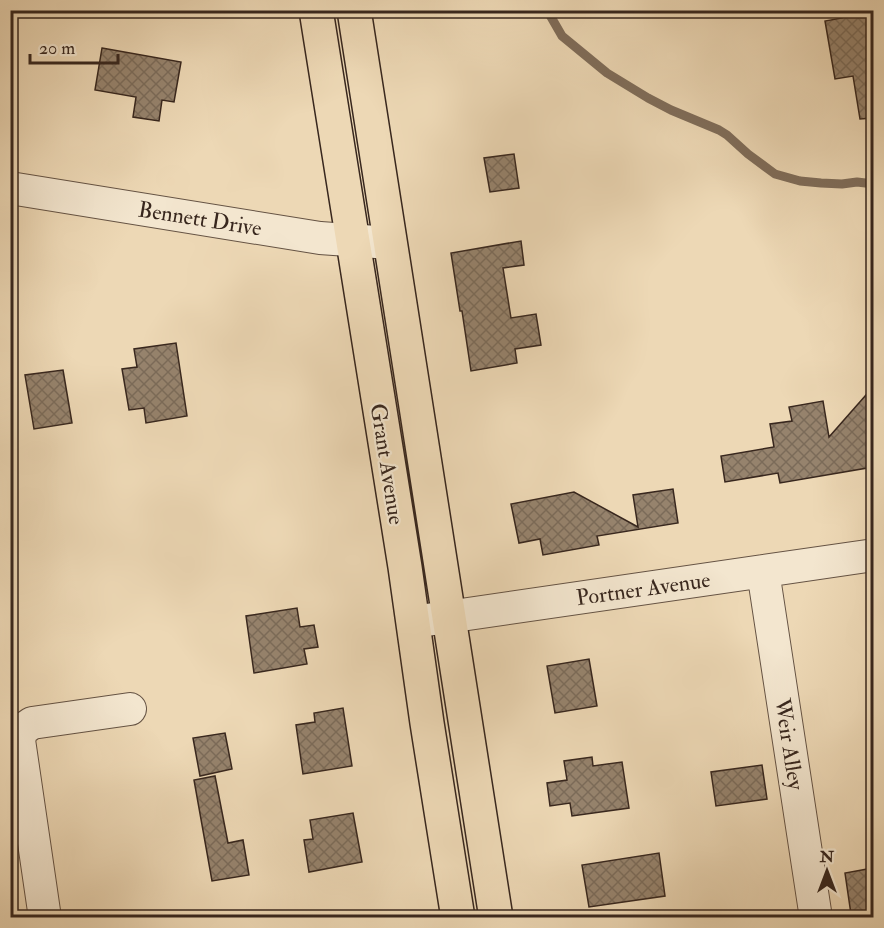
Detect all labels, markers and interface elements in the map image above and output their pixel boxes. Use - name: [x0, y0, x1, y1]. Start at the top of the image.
- scale bar: [30, 27, 118, 65]
- text: 20 m: [39, 37, 75, 60]
- street label: Bennett Drive: [136, 195, 264, 243]
- street label: Grant Avenue: [364, 402, 410, 527]
- street label: Portner Avenue: [574, 566, 712, 612]
- street label: Weir Alley: [768, 695, 810, 792]
- north arrow: [797, 841, 857, 901]
- text: N: [819, 847, 835, 867]

